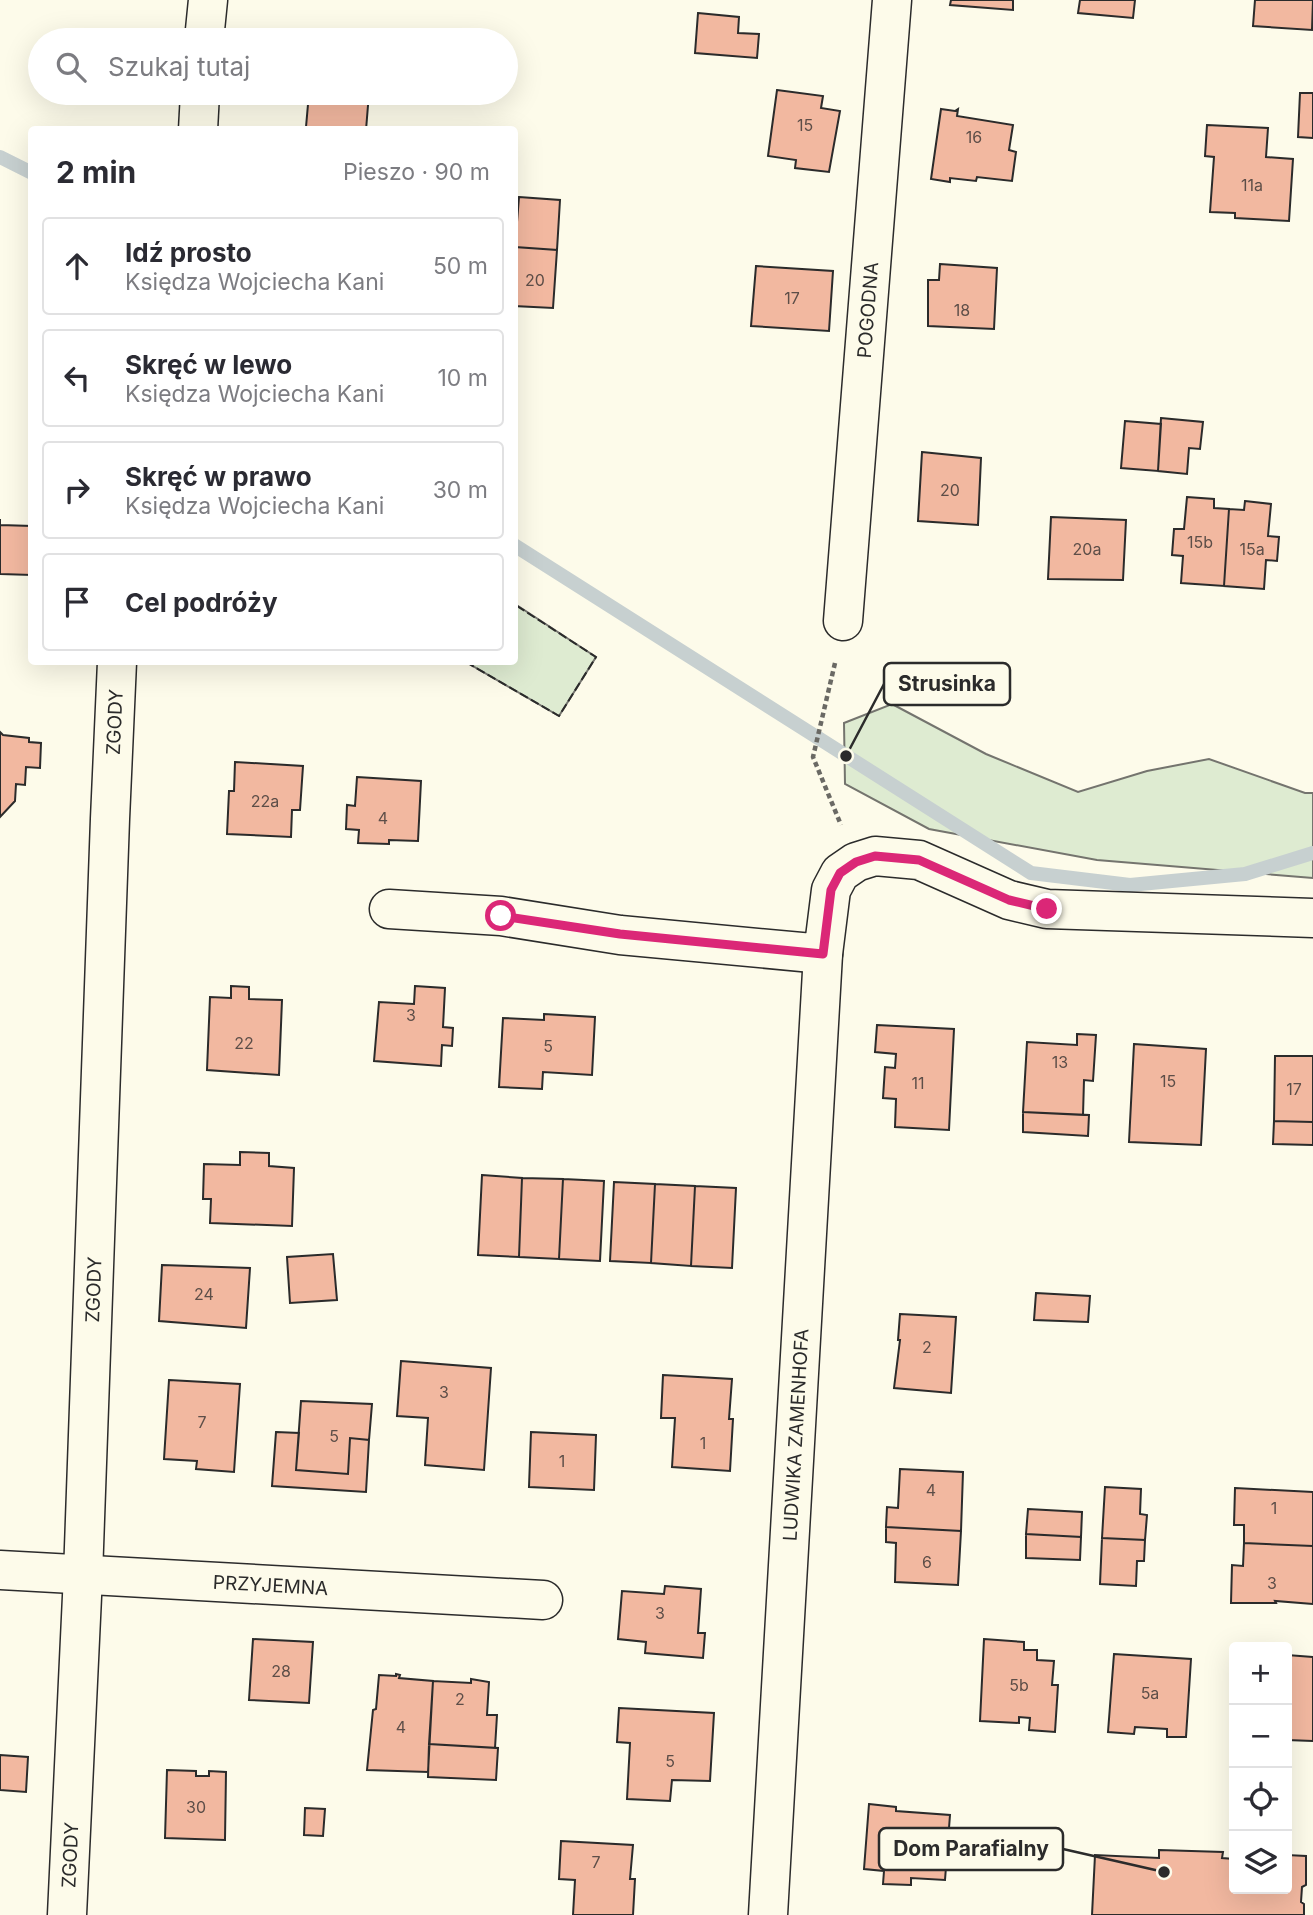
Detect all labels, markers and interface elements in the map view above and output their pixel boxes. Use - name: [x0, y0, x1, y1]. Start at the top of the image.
- search box: [28, 28, 518, 105]
- icon: search: [52, 48, 90, 86]
- text: Szukaj tutaj: [108, 51, 250, 82]
- house number: 15: [797, 115, 813, 135]
- house number: 16: [966, 127, 982, 147]
- text: 2 min: [56, 154, 136, 190]
- text: Pieszo · 90 m: [343, 158, 490, 186]
- house number: 11a: [1241, 175, 1263, 195]
- text: Idź prosto: [125, 237, 252, 268]
- icon: ahead: [58, 247, 96, 285]
- text: 50 m: [433, 252, 488, 280]
- street label: POGODNA: [852, 261, 883, 359]
- text: Księdza Wojciecha Kani: [125, 268, 384, 296]
- house number: 20: [525, 270, 545, 290]
- house number: 17: [784, 288, 800, 308]
- house number: 18: [954, 300, 970, 320]
- text: Skręć w lewo: [125, 349, 292, 380]
- icon: left: [58, 359, 96, 397]
- text: 10 m: [438, 364, 488, 392]
- text: Księdza Wojciecha Kani: [125, 380, 384, 408]
- text: Skręć w prawo: [125, 461, 312, 492]
- icon: right: [58, 471, 96, 509]
- text: 30 m: [433, 476, 488, 504]
- house number: 20: [940, 480, 960, 500]
- text: Księdza Wojciecha Kani: [125, 492, 384, 520]
- house number: 15b: [1187, 532, 1213, 552]
- house number: 20a: [1073, 539, 1101, 559]
- house number: 15a: [1239, 539, 1265, 559]
- icon: arrive: [58, 583, 96, 621]
- text: Cel podróży: [125, 587, 278, 618]
- callout: Strusinka: [884, 663, 1010, 705]
- text: Strusinka: [898, 671, 996, 696]
- street label: ZGODY: [101, 688, 127, 755]
- house number: 22a: [251, 791, 279, 811]
- house number: 4: [378, 808, 388, 828]
- route end: [1031, 893, 1062, 924]
- route start: [485, 900, 516, 931]
- house number: 3: [406, 1005, 416, 1025]
- house number: 22: [234, 1033, 254, 1053]
- house number: 5: [543, 1036, 553, 1056]
- house number: 13: [1052, 1052, 1068, 1072]
- house number: 15: [1160, 1071, 1176, 1091]
- house number: 11: [911, 1073, 925, 1093]
- house number: 17: [1286, 1079, 1302, 1099]
- street label: ZGODY: [81, 1256, 106, 1323]
- house number: 24: [194, 1284, 214, 1304]
- street label: LUDWIKA ZAMENHOFA: [778, 1328, 813, 1542]
- house number: 2: [922, 1337, 932, 1357]
- house number: 3: [439, 1382, 449, 1402]
- house number: 7: [197, 1412, 207, 1432]
- house number: 5: [329, 1426, 339, 1446]
- house number: 1: [700, 1433, 706, 1453]
- house number: 1: [559, 1451, 565, 1471]
- house number: 4: [926, 1480, 936, 1500]
- house number: 1: [1271, 1498, 1277, 1518]
- house number: 6: [922, 1552, 932, 1572]
- street label: PRZYJEMNA: [212, 1570, 329, 1600]
- house number: 3: [1267, 1573, 1277, 1593]
- house number: 3: [655, 1603, 665, 1623]
- map controls: [1229, 1642, 1292, 1894]
- button: +: [1229, 1642, 1292, 1705]
- house number: 28: [271, 1661, 291, 1681]
- house number: 5b: [1009, 1675, 1029, 1695]
- house number: 5a: [1141, 1683, 1159, 1703]
- house number: 2: [455, 1689, 465, 1709]
- button: −: [1229, 1705, 1292, 1768]
- house number: 4: [396, 1717, 406, 1737]
- house number: 5: [665, 1751, 675, 1771]
- button: locate: [1229, 1768, 1292, 1831]
- house number: 30: [186, 1797, 206, 1817]
- street label: ZGODY: [57, 1821, 83, 1889]
- callout: Dom Parafialny: [879, 1828, 1063, 1870]
- button: layers: [1229, 1831, 1292, 1894]
- text: Dom Parafialny: [893, 1836, 1049, 1861]
- house number: 7: [591, 1852, 601, 1872]

